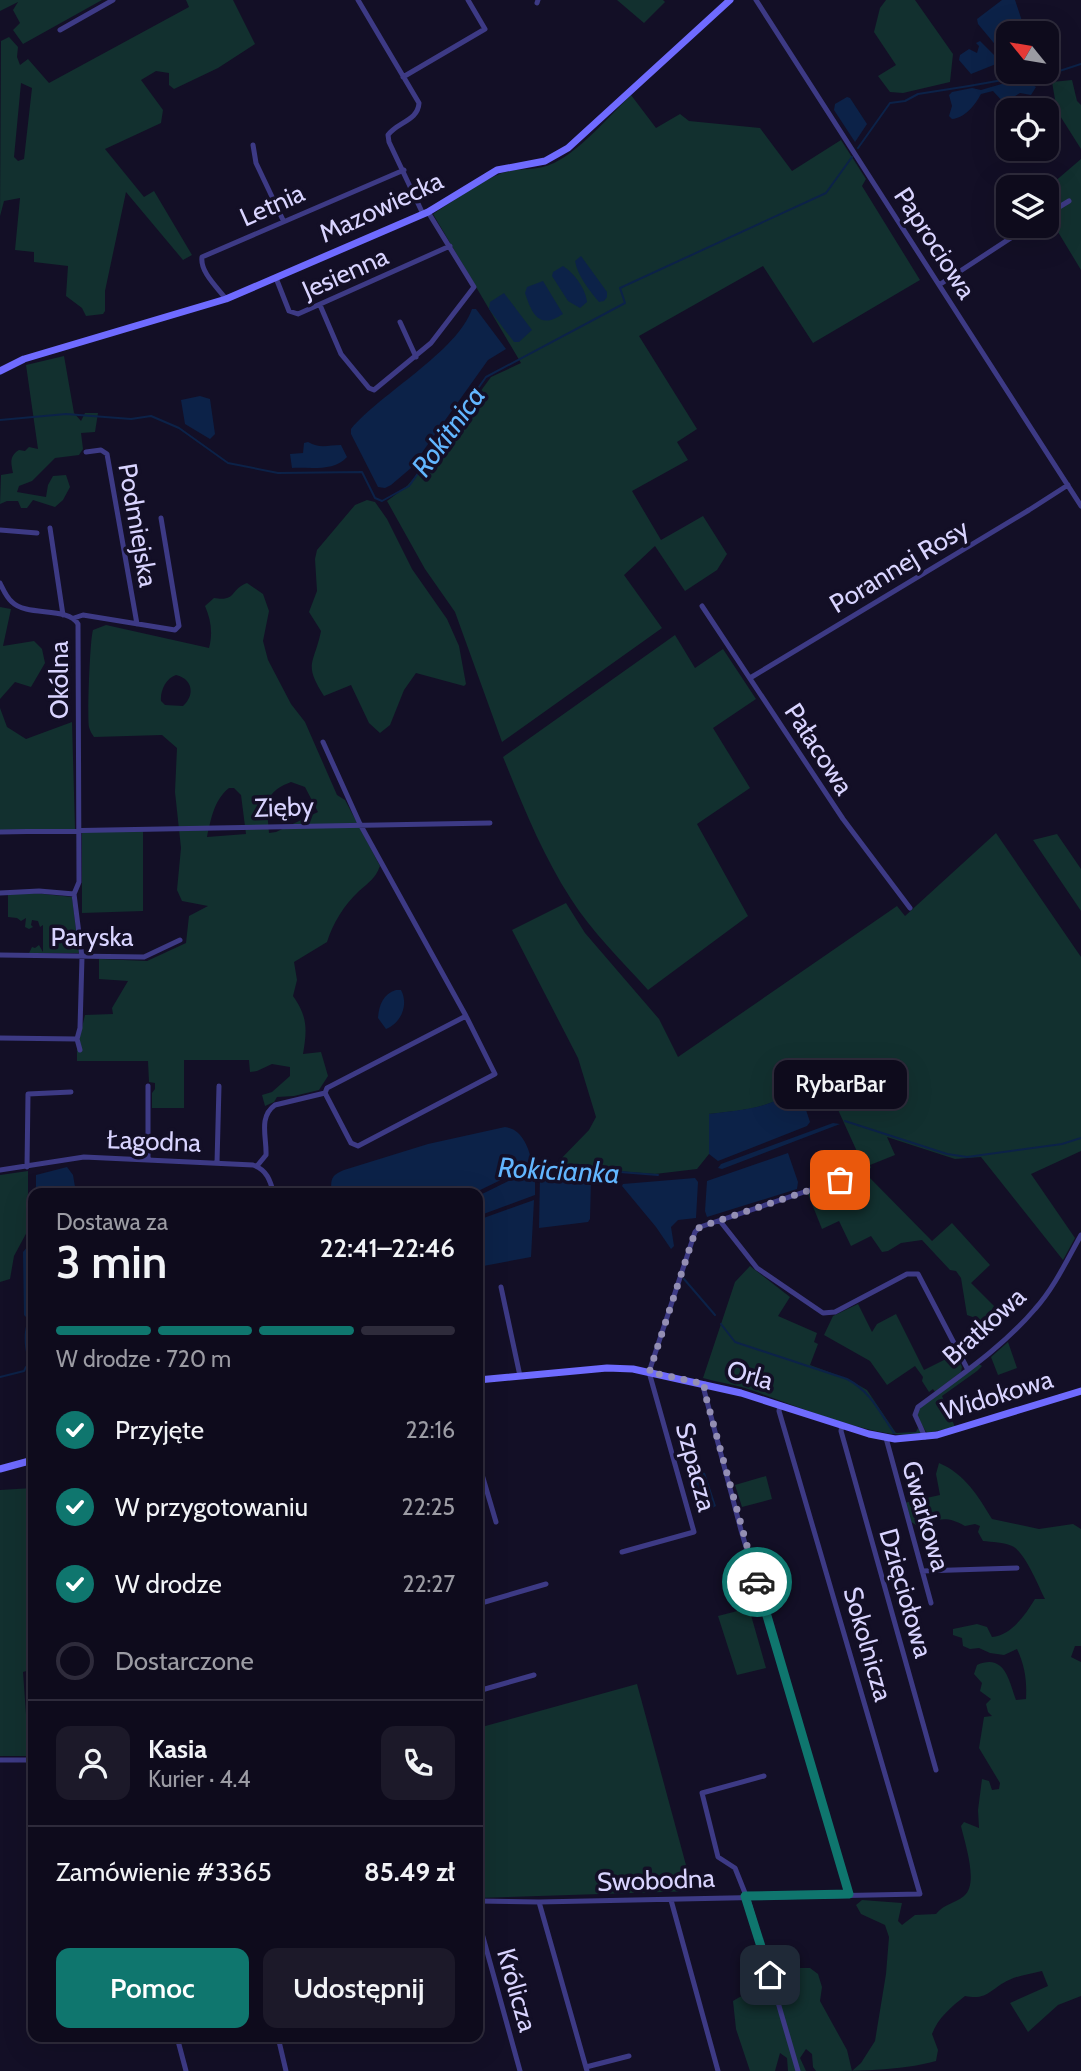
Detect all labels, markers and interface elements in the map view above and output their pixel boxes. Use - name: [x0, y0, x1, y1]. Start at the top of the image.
- north arrow: [996, 21, 1059, 84]
- map controls: [996, 21, 1059, 238]
- button: locate: [996, 98, 1059, 161]
- street label: Mazowiecka: [314, 164, 449, 250]
- button: layers: [996, 175, 1059, 238]
- street label: Letnia: [235, 176, 310, 233]
- street label: Paprociowa: [887, 181, 983, 305]
- street label: Jesienna: [296, 240, 393, 306]
- water label: Rokitnica: [404, 379, 492, 483]
- street label: Podmiejska: [111, 461, 165, 590]
- street label: Porannej Rosy: [824, 512, 974, 620]
- street label: Okólna: [43, 640, 75, 719]
- street label: Pałacowa: [778, 697, 861, 801]
- street label: Zięby: [253, 790, 315, 824]
- street label: Paryska: [51, 921, 134, 953]
- callout: RybarBar: [774, 1061, 906, 1110]
- text: RybarBar: [795, 1070, 886, 1098]
- street label: Łagodna: [106, 1123, 202, 1159]
- water label: Rokicianka: [497, 1150, 621, 1190]
- pin: [810, 1150, 870, 1210]
- icon: bag: [821, 1161, 859, 1199]
- text: Dostawa za: [56, 1208, 168, 1236]
- text: 22:41–22:46: [320, 1232, 455, 1264]
- text: 3 min: [56, 1234, 167, 1290]
- street label: Bratkowa: [936, 1280, 1033, 1372]
- text: W drodze · 720 m: [56, 1345, 231, 1373]
- street label: Orla: [723, 1353, 777, 1397]
- street label: Widokowa: [937, 1363, 1057, 1427]
- icon: check: [56, 1411, 94, 1449]
- text: Przyjęte: [115, 1414, 204, 1446]
- text: 22:16: [406, 1416, 455, 1444]
- street label: Szpacza: [669, 1419, 723, 1515]
- street label: Gwarkowa: [895, 1457, 957, 1575]
- icon: check: [56, 1488, 94, 1526]
- text: W przygotowaniu: [115, 1491, 308, 1523]
- text: 22:25: [402, 1493, 455, 1521]
- street label: Dzięciołowa: [872, 1525, 940, 1662]
- courier: [722, 1547, 792, 1617]
- icon: car: [738, 1563, 776, 1601]
- icon: check: [56, 1565, 94, 1603]
- text: W drodze: [115, 1568, 222, 1600]
- text: 22:27: [402, 1570, 455, 1598]
- street label: Sokolnicza: [836, 1583, 900, 1705]
- text: Dostarczone: [115, 1645, 254, 1677]
- button: person: [56, 1726, 130, 1800]
- button: phone: [381, 1726, 455, 1800]
- text: Kasia: [148, 1733, 207, 1765]
- text: Kurier · 4.4: [148, 1765, 251, 1793]
- text: Zamówienie #3365: [56, 1856, 272, 1888]
- text: 85.49 zł: [364, 1856, 455, 1888]
- street label: Swobodna: [596, 1862, 716, 1898]
- street label: Królicza: [490, 1945, 544, 2036]
- pin: [740, 1945, 800, 2005]
- button: Pomoc: [56, 1948, 249, 2028]
- button: Udostępnij: [263, 1948, 455, 2028]
- icon: home: [751, 1956, 789, 1994]

